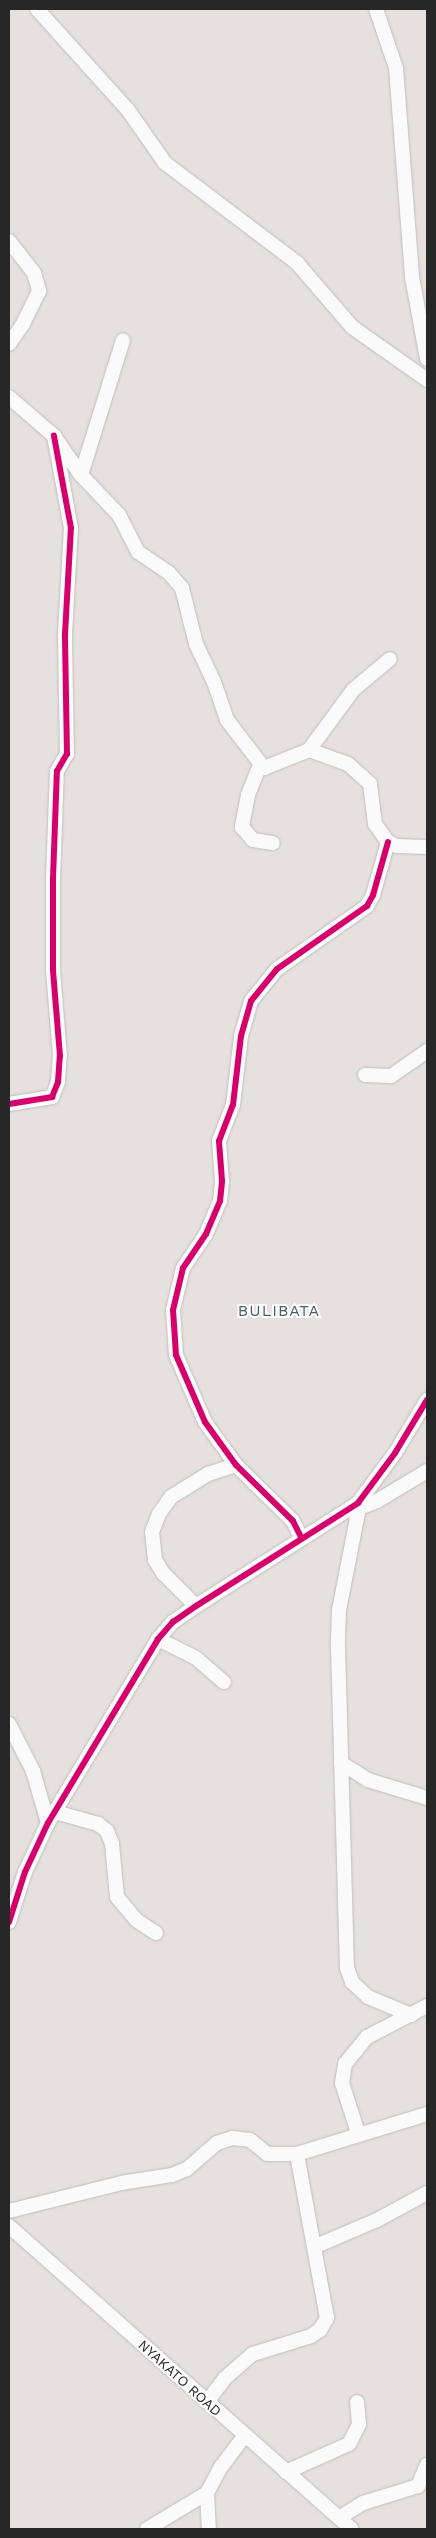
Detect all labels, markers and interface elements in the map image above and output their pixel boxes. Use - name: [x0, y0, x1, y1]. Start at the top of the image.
- district label: BULIBATA: [237, 1301, 321, 1321]
- street label: NYAKATO ROAD: [135, 2336, 225, 2420]

